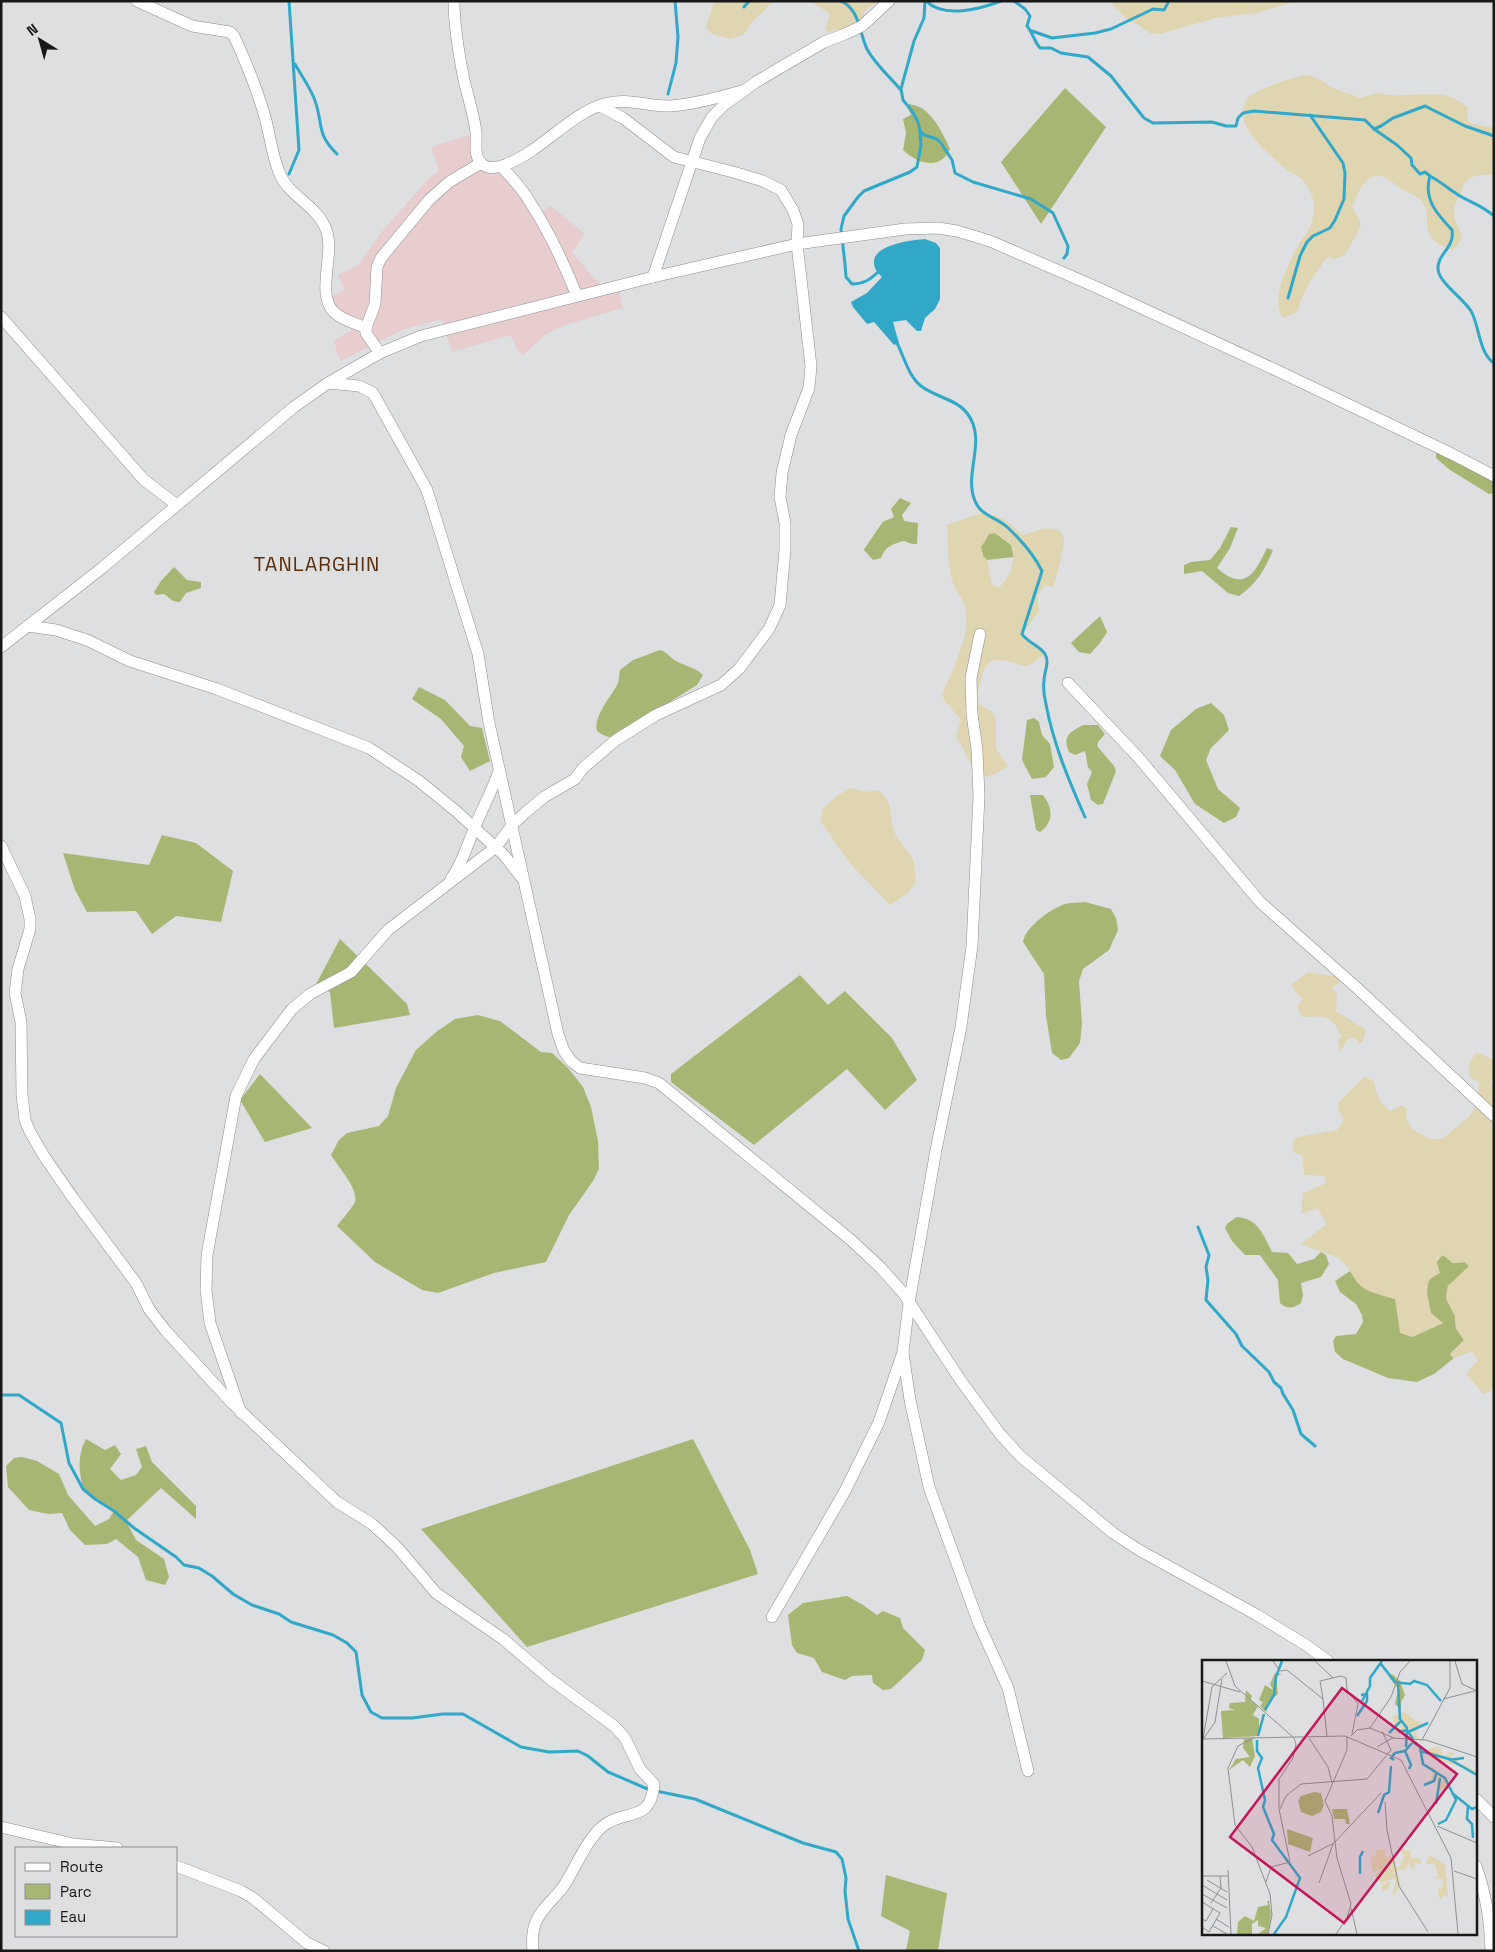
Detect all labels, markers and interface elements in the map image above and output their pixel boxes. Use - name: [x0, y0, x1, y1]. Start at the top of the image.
- north arrow: [15, 15, 65, 65]
- text: N: [23, 20, 41, 40]
- district label: TANLARGHIN: [254, 551, 380, 577]
- inset map: [1202, 1660, 1478, 1934]
- legend: [15, 1847, 178, 1937]
- text: Route: [60, 1857, 104, 1876]
- text: Parc: [60, 1882, 92, 1901]
- text: Eau: [60, 1907, 86, 1926]

